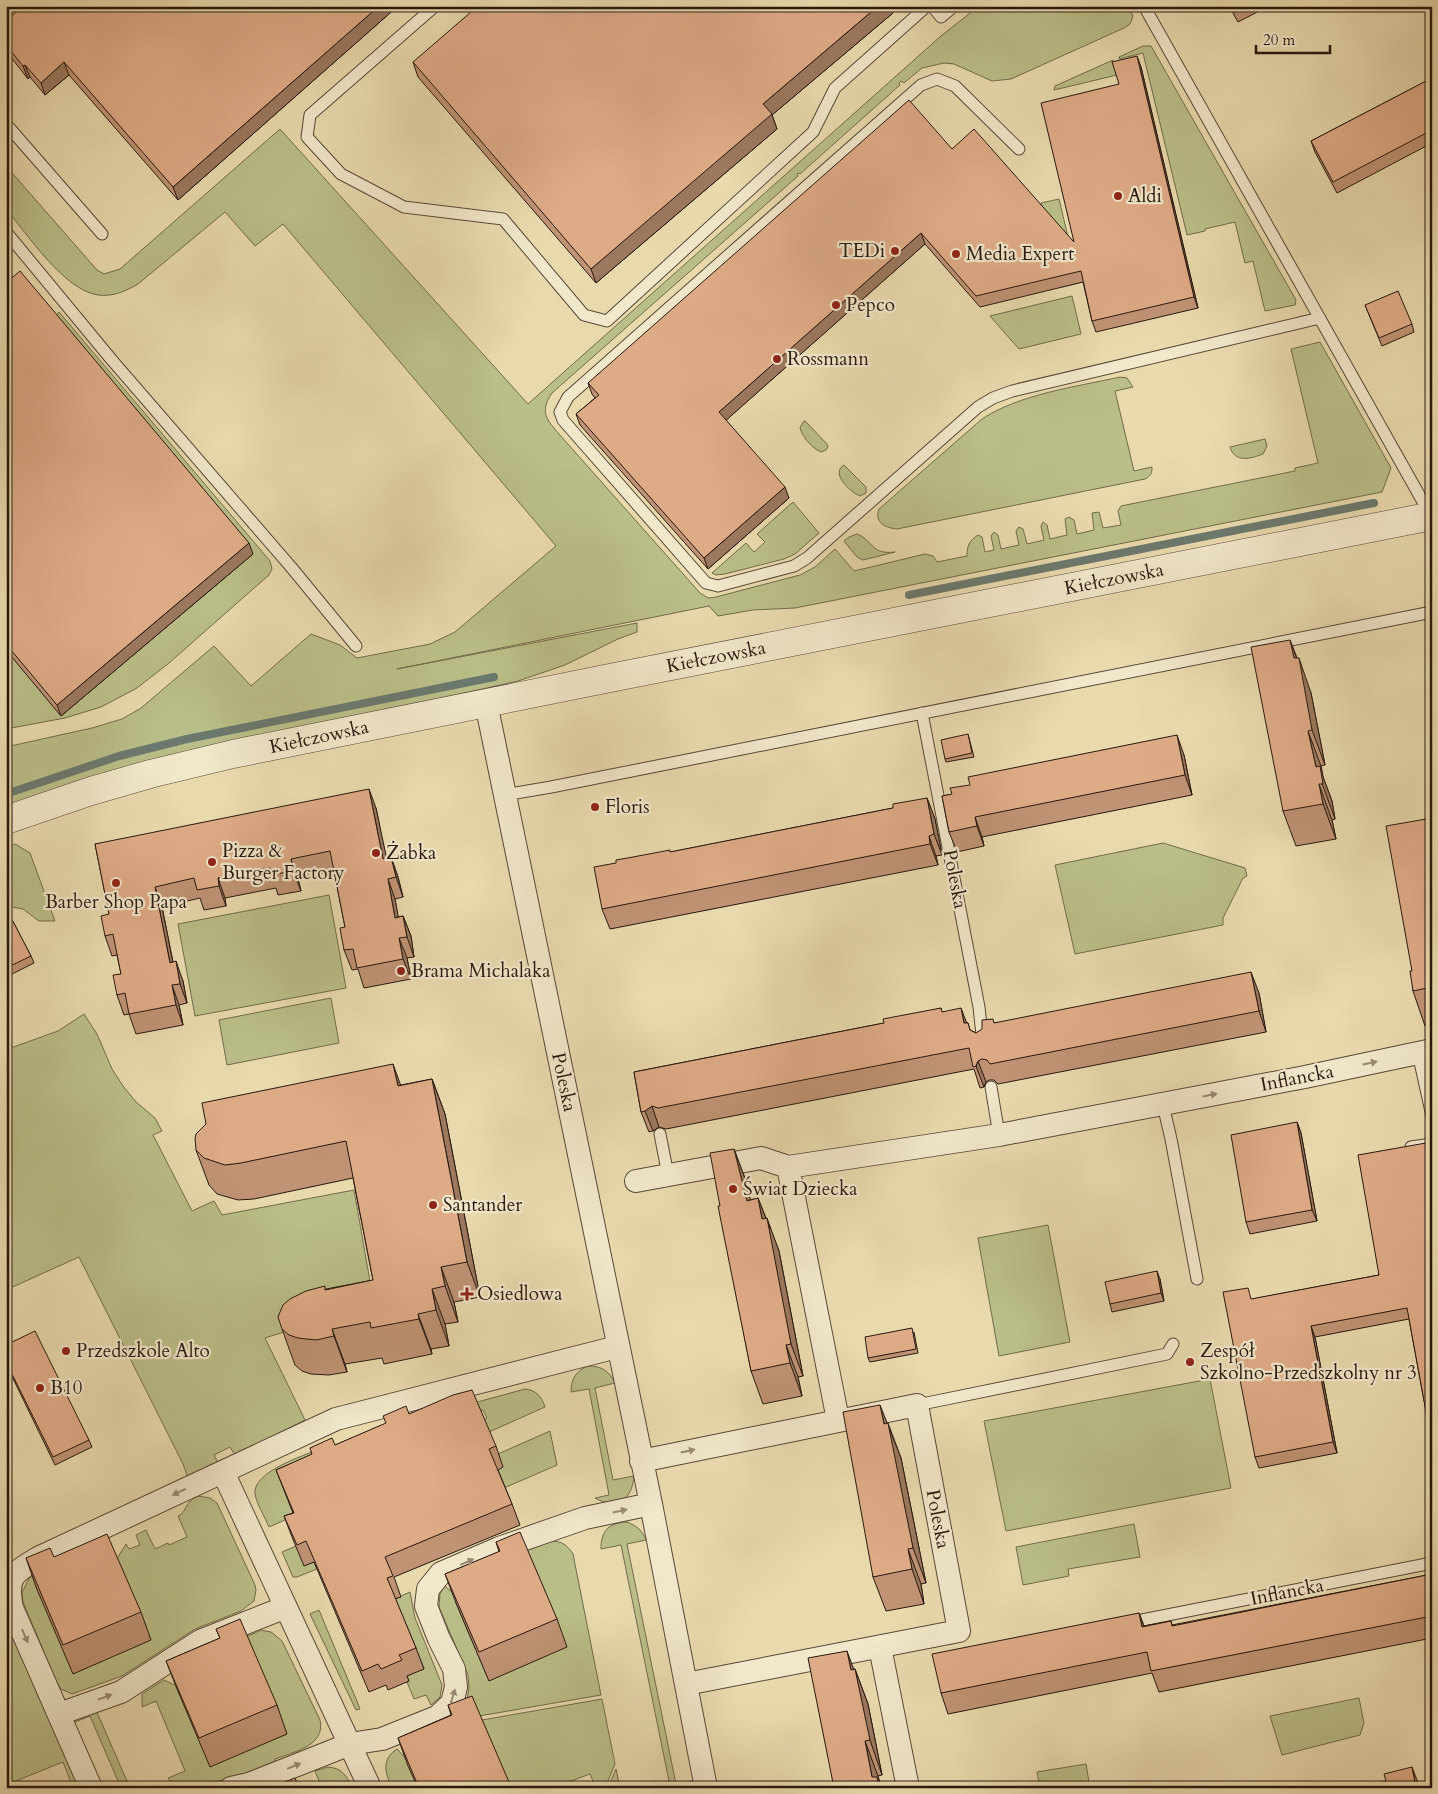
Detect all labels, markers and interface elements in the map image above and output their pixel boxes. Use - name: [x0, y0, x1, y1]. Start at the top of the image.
- scale bar: [1256, 22, 1329, 54]
- text: 20 m: [1263, 30, 1295, 50]
- place label: Aldi: [1128, 183, 1162, 209]
- marker: Aldi: [1112, 190, 1124, 202]
- place label: TEDi: [839, 238, 885, 264]
- place label: Media Expert: [966, 241, 1074, 267]
- marker: TEDi: [889, 245, 901, 257]
- marker: Media Expert: [950, 248, 962, 260]
- place label: Pepco: [846, 292, 895, 318]
- marker: Pepco: [830, 299, 842, 311]
- place label: Rossmann: [787, 346, 869, 372]
- marker: Rossmann: [771, 353, 783, 365]
- street label: Kiełczowska: [1062, 557, 1166, 601]
- street label: Kiełczowska: [664, 635, 768, 679]
- street label: Kiełczowska: [267, 714, 371, 760]
- place label: Floris: [605, 794, 650, 820]
- marker: Floris: [589, 801, 601, 813]
- place label: Pizza & Burger Factory: [222, 838, 345, 886]
- place label: Żabka: [386, 840, 436, 866]
- marker: Żabka: [370, 847, 382, 859]
- street label: Poleska: [937, 847, 973, 911]
- marker: Pizza & Burger Factory: [206, 856, 218, 868]
- marker: Barber Shop Papa: [110, 877, 122, 889]
- place label: Barber Shop Papa: [45, 889, 187, 915]
- place label: Brama Michalaka: [411, 958, 550, 984]
- marker: Brama Michalaka: [395, 965, 407, 977]
- street label: Poleska: [545, 1050, 583, 1114]
- street label: Inflancka: [1258, 1058, 1336, 1098]
- one-way arrow: [1362, 1059, 1377, 1067]
- one-way arrow: [1203, 1091, 1218, 1099]
- place label: Świat Dziecka: [743, 1176, 857, 1202]
- marker: Świat Dziecka: [727, 1183, 739, 1195]
- place label: Santander: [443, 1192, 522, 1218]
- marker: Santander: [427, 1199, 439, 1211]
- place label: Osiedlowa: [477, 1281, 562, 1307]
- marker: Osiedlowa: [461, 1288, 473, 1300]
- place label: Przedszkole Alto: [76, 1338, 210, 1364]
- place label: Zespół Szkolno-Przedszkolny nr 3: [1200, 1338, 1417, 1386]
- marker: Przedszkole Alto: [60, 1345, 72, 1357]
- marker: Zespół Szkolno-Przedszkolny nr 3: [1184, 1356, 1196, 1368]
- place label: B10: [50, 1375, 83, 1401]
- marker: B10: [34, 1382, 46, 1394]
- one-way arrow: [681, 1447, 696, 1455]
- street label: Poleska: [920, 1487, 956, 1551]
- one-way arrow: [172, 1489, 186, 1497]
- one-way arrow: [613, 1507, 628, 1515]
- one-way arrow: [459, 1557, 474, 1565]
- street label: Inflancka: [1248, 1572, 1326, 1612]
- one-way arrow: [21, 1629, 29, 1643]
- one-way arrow: [450, 1688, 458, 1703]
- one-way arrow: [98, 1693, 113, 1701]
- one-way arrow: [286, 1762, 301, 1769]

